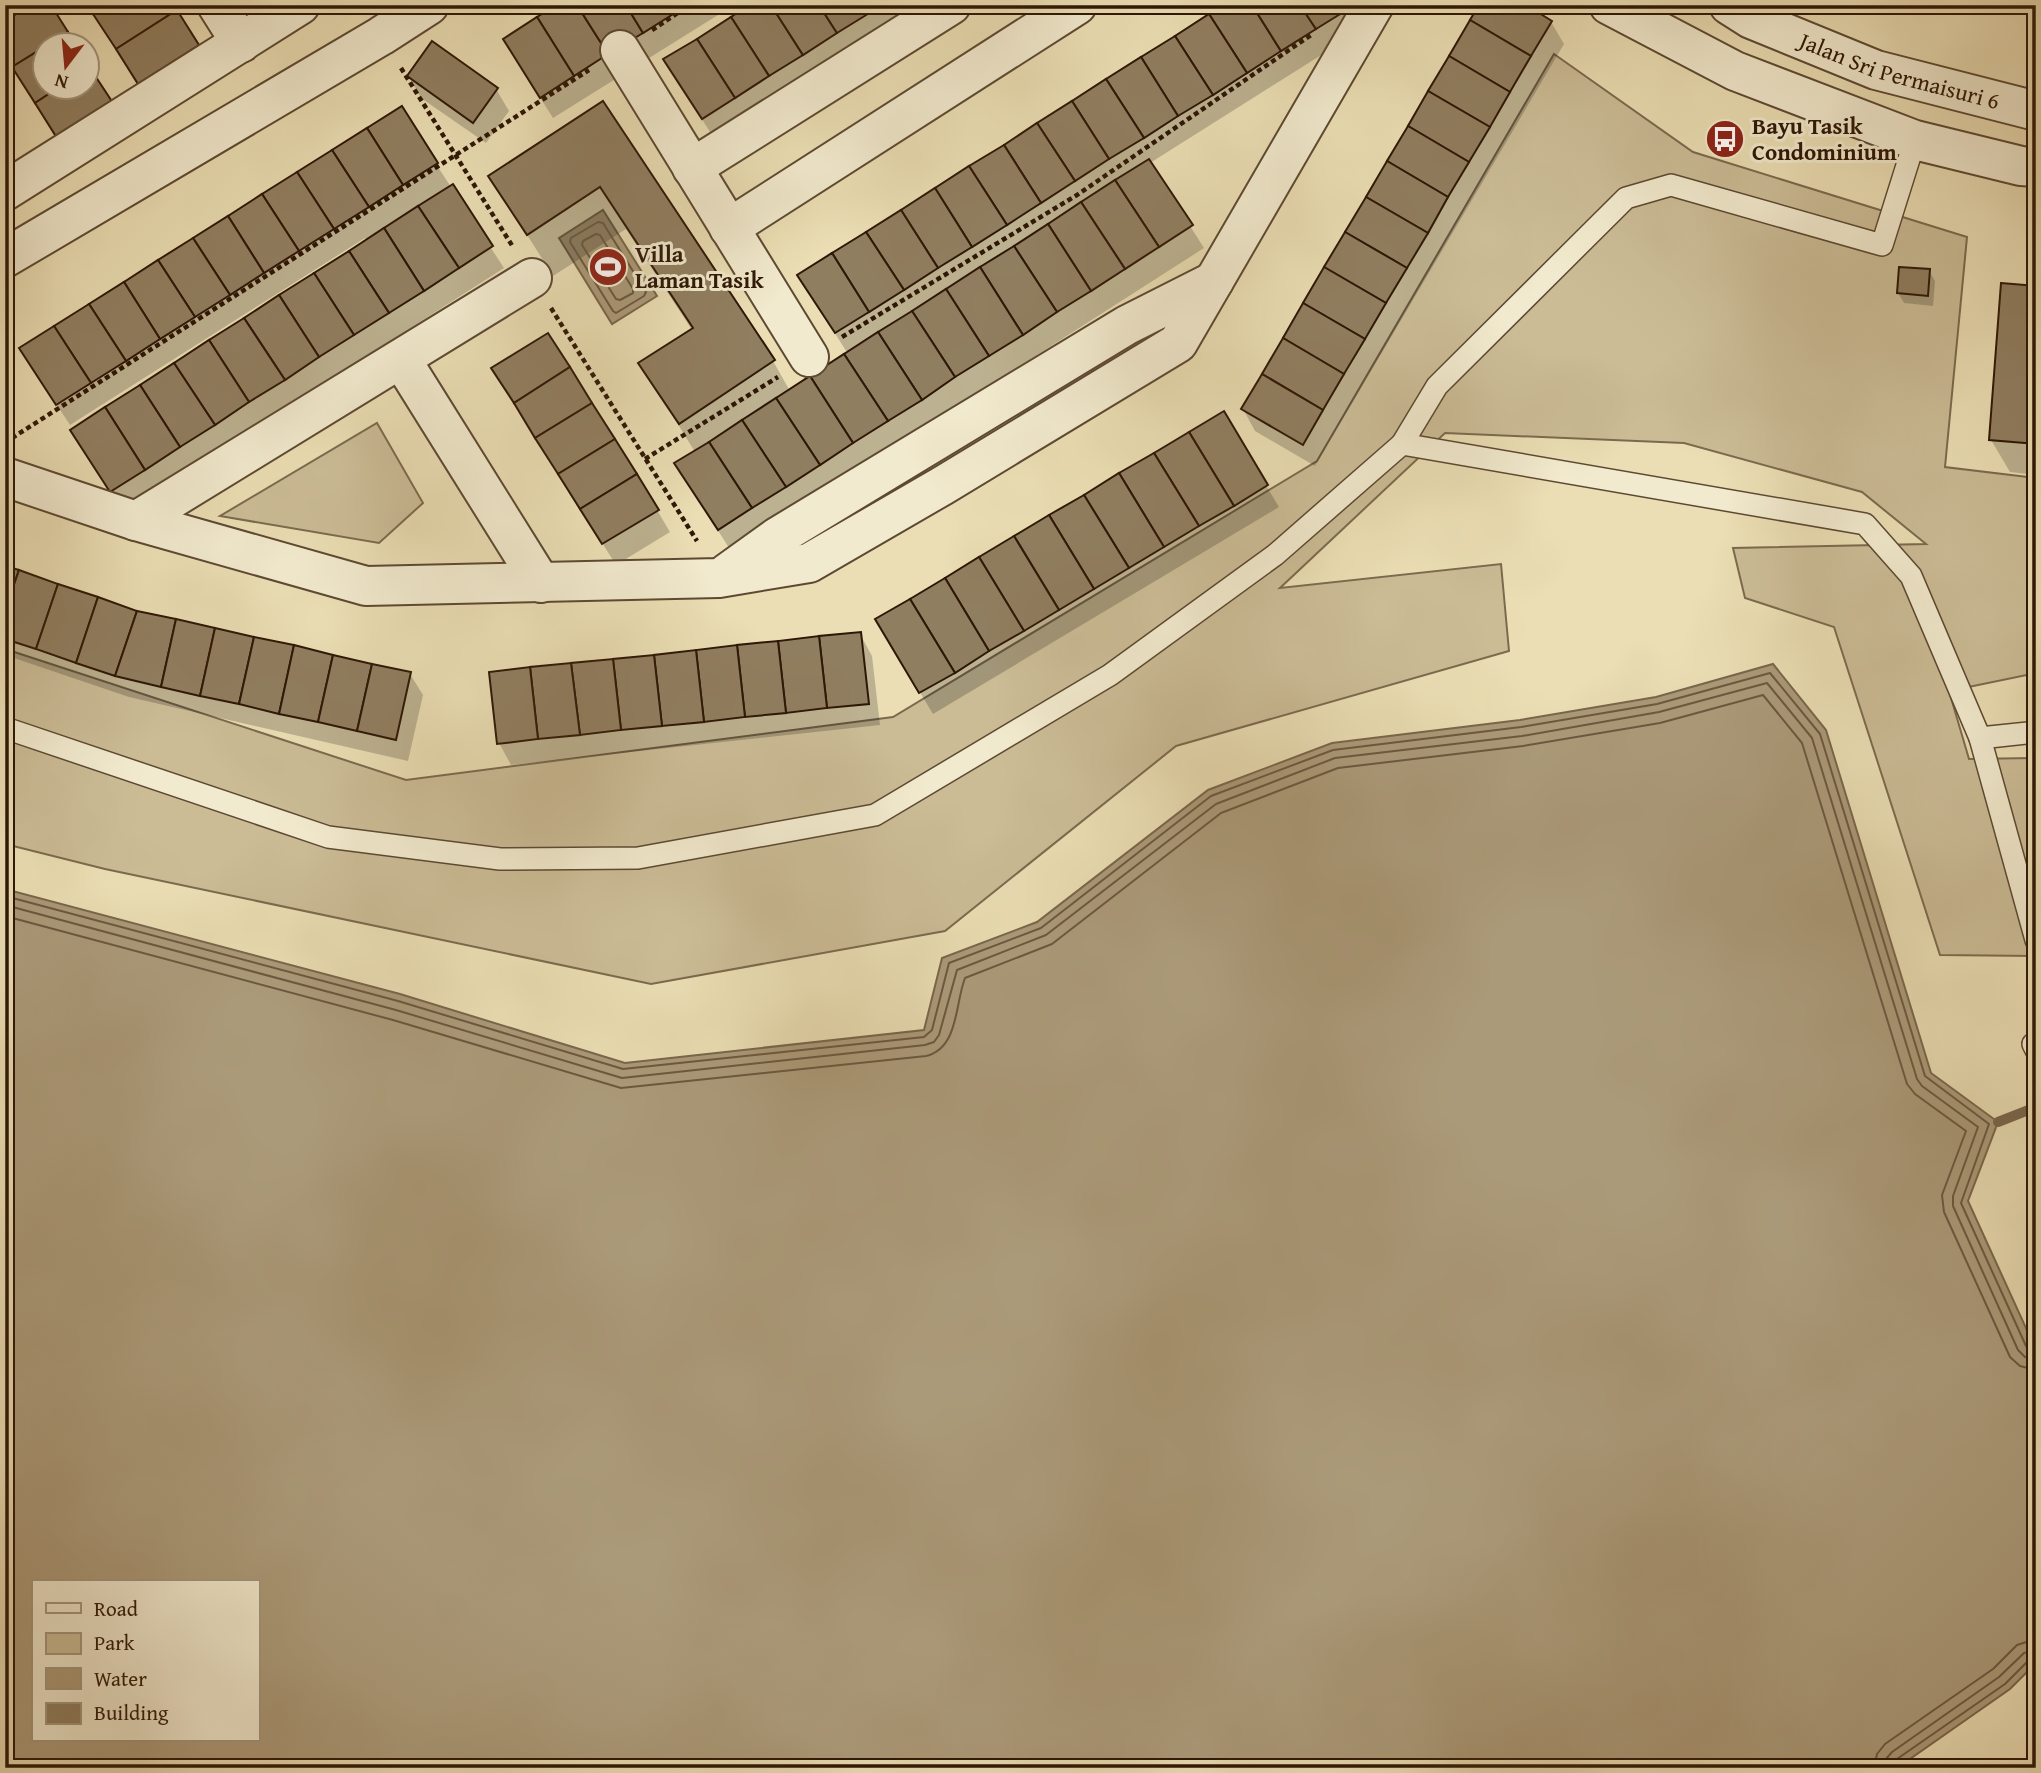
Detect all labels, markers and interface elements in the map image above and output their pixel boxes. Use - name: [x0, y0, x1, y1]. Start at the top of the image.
- street label: Jalan Sri Permaisuri 6: [1792, 22, 2003, 117]
- north arrow: [32, 32, 102, 102]
- text: N: [51, 67, 71, 98]
- place label: Bayu Tasik Condominium: [1752, 109, 1897, 168]
- bus stop icon: Bayu Tasik Condominium: [1704, 118, 1746, 160]
- place label: Villa Laman Tasik: [635, 237, 764, 296]
- sports icon: Villa Laman Tasik: [587, 246, 629, 288]
- legend: [32, 1580, 259, 1742]
- text: Road: [94, 1593, 139, 1624]
- text: Park: [94, 1627, 135, 1658]
- text: Water: [94, 1663, 147, 1694]
- text: Building: [94, 1697, 169, 1728]

